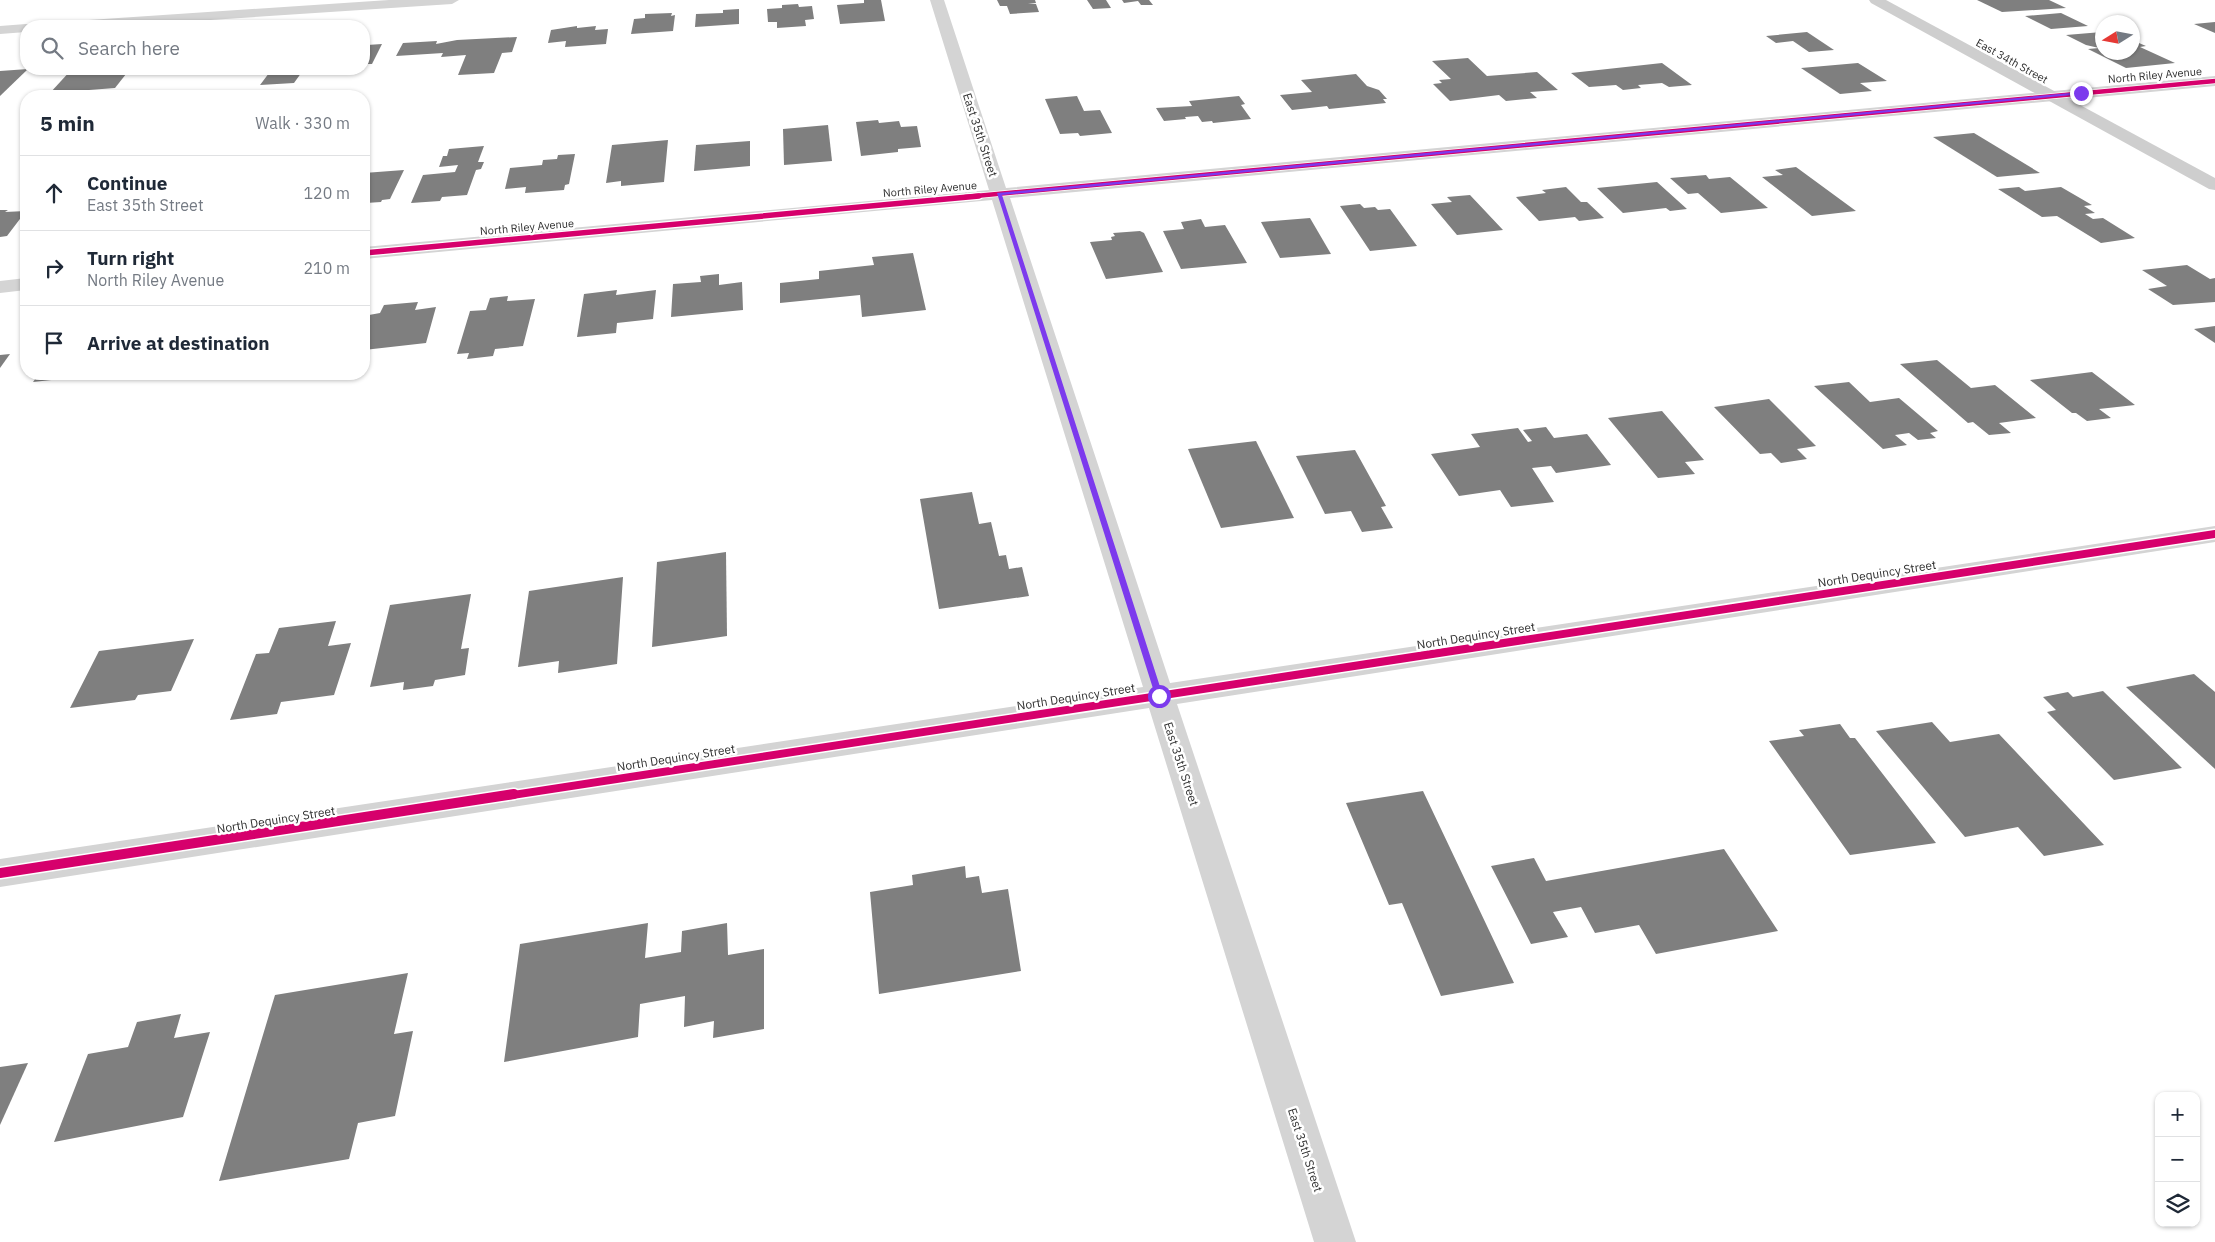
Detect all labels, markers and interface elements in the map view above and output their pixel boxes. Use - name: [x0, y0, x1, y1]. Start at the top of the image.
- north arrow: [2095, 15, 2140, 60]
- search box: [20, 20, 370, 75]
- icon: search: [38, 34, 66, 62]
- street label: East 34th Street: [1974, 35, 2051, 87]
- text: Search here: [78, 36, 180, 60]
- street label: North Riley Avenue: [2107, 64, 2203, 86]
- route end: [2070, 82, 2093, 105]
- street label: East 35th Street: [960, 91, 1001, 179]
- text: 5 min: [40, 109, 95, 137]
- text: Walk · 330 m: [255, 113, 350, 133]
- text: Continue: [87, 171, 167, 195]
- street label: North Riley Avenue: [882, 178, 978, 200]
- icon: ahead: [40, 179, 68, 207]
- text: 120 m: [303, 183, 350, 203]
- text: East 35th Street: [87, 195, 204, 215]
- street label: North Riley Avenue: [479, 216, 575, 238]
- text: Turn right: [87, 246, 174, 270]
- icon: right: [40, 254, 68, 282]
- text: 210 m: [303, 258, 350, 278]
- text: North Riley Avenue: [87, 270, 224, 290]
- icon: arrive: [40, 329, 68, 357]
- text: Arrive at destination: [87, 331, 270, 355]
- street label: North Dequincy Street: [1817, 557, 1937, 590]
- street label: North Dequincy Street: [1416, 619, 1536, 652]
- street label: North Dequincy Street: [1016, 680, 1136, 713]
- route start: [1148, 685, 1171, 708]
- street label: East 35th Street: [1161, 720, 1202, 808]
- street label: North Dequincy Street: [616, 741, 736, 774]
- street label: North Dequincy Street: [216, 803, 336, 836]
- map controls: [2155, 1092, 2200, 1227]
- button: +: [2155, 1092, 2200, 1137]
- street label: East 35th Street: [1285, 1106, 1326, 1194]
- button: −: [2155, 1137, 2200, 1182]
- button: layers: [2155, 1182, 2200, 1227]

